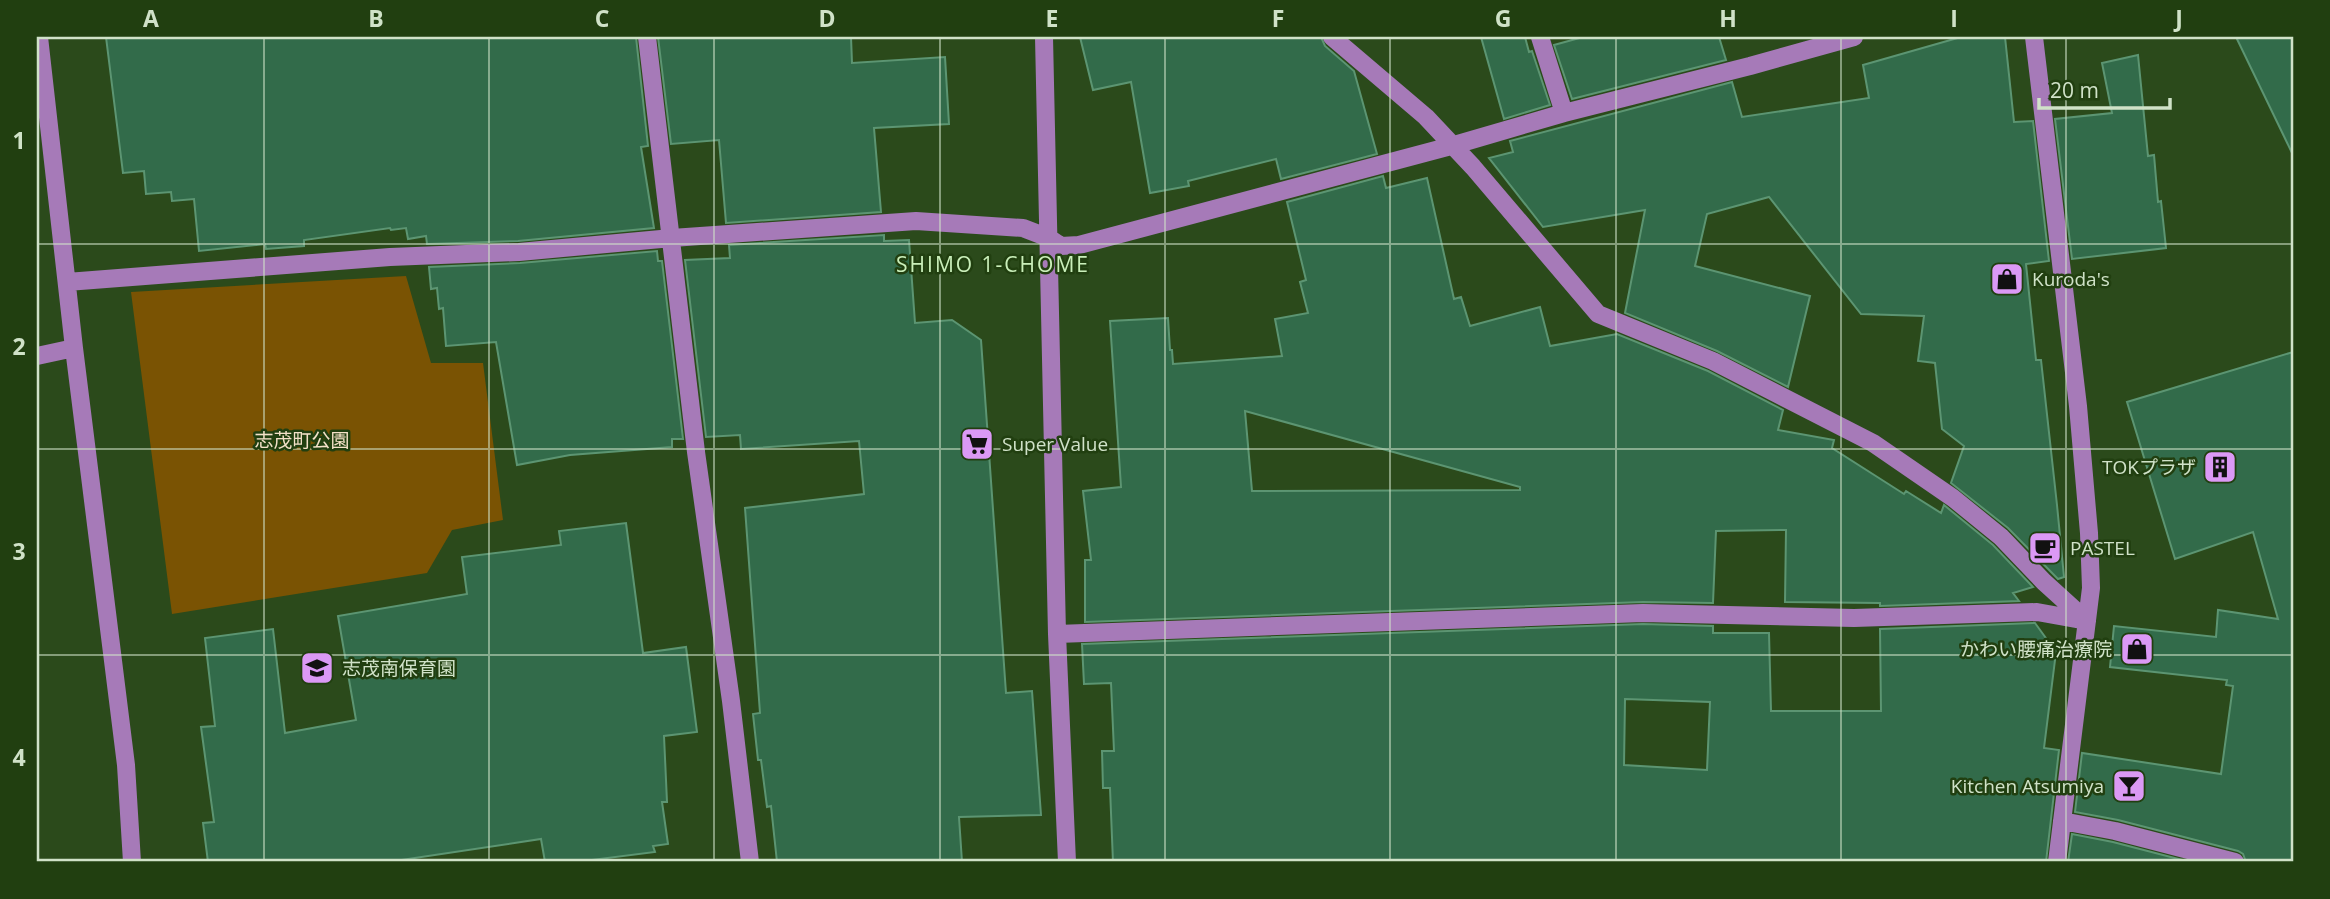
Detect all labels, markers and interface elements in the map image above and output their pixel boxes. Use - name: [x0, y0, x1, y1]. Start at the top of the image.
- text: A: [143, 2, 159, 34]
- text: B: [368, 2, 384, 34]
- text: C: [595, 2, 609, 34]
- text: D: [818, 2, 836, 34]
- text: E: [1046, 2, 1058, 34]
- text: F: [1272, 2, 1284, 34]
- text: G: [1495, 2, 1511, 34]
- text: H: [1719, 2, 1737, 34]
- text: I: [1950, 2, 1958, 34]
- text: J: [2173, 2, 2183, 34]
- scale bar: [2039, 66, 2171, 110]
- text: 20 m: [2050, 76, 2099, 104]
- text: 1: [12, 124, 26, 156]
- district label: SHIMO 1-CHOME: [896, 250, 1090, 278]
- shop icon: Kuroda's: [1988, 260, 2026, 298]
- place label: Kuroda's: [2032, 266, 2110, 292]
- text: 2: [12, 330, 26, 362]
- supermarket icon: Super Value: [958, 425, 996, 463]
- park label: 志茂町公園: [254, 427, 350, 453]
- place label: Super Value: [1002, 431, 1108, 457]
- building icon: TOKプラザ: [2201, 448, 2239, 486]
- place label: TOKプラザ: [2102, 454, 2196, 480]
- cafe icon: PASTEL: [2026, 529, 2064, 567]
- text: 3: [12, 535, 26, 567]
- place label: PASTEL: [2070, 535, 2135, 561]
- shop icon: かわい腰痛治療院: [2118, 630, 2156, 668]
- place label: かわい腰痛治療院: [1960, 636, 2112, 662]
- school or university icon: 志茂南保育園: [298, 649, 336, 687]
- place label: 志茂南保育園: [342, 655, 456, 681]
- text: 4: [12, 741, 26, 773]
- bar icon: Kitchen Atsumiya: [2110, 767, 2148, 805]
- place label: Kitchen Atsumiya: [1951, 773, 2104, 799]

